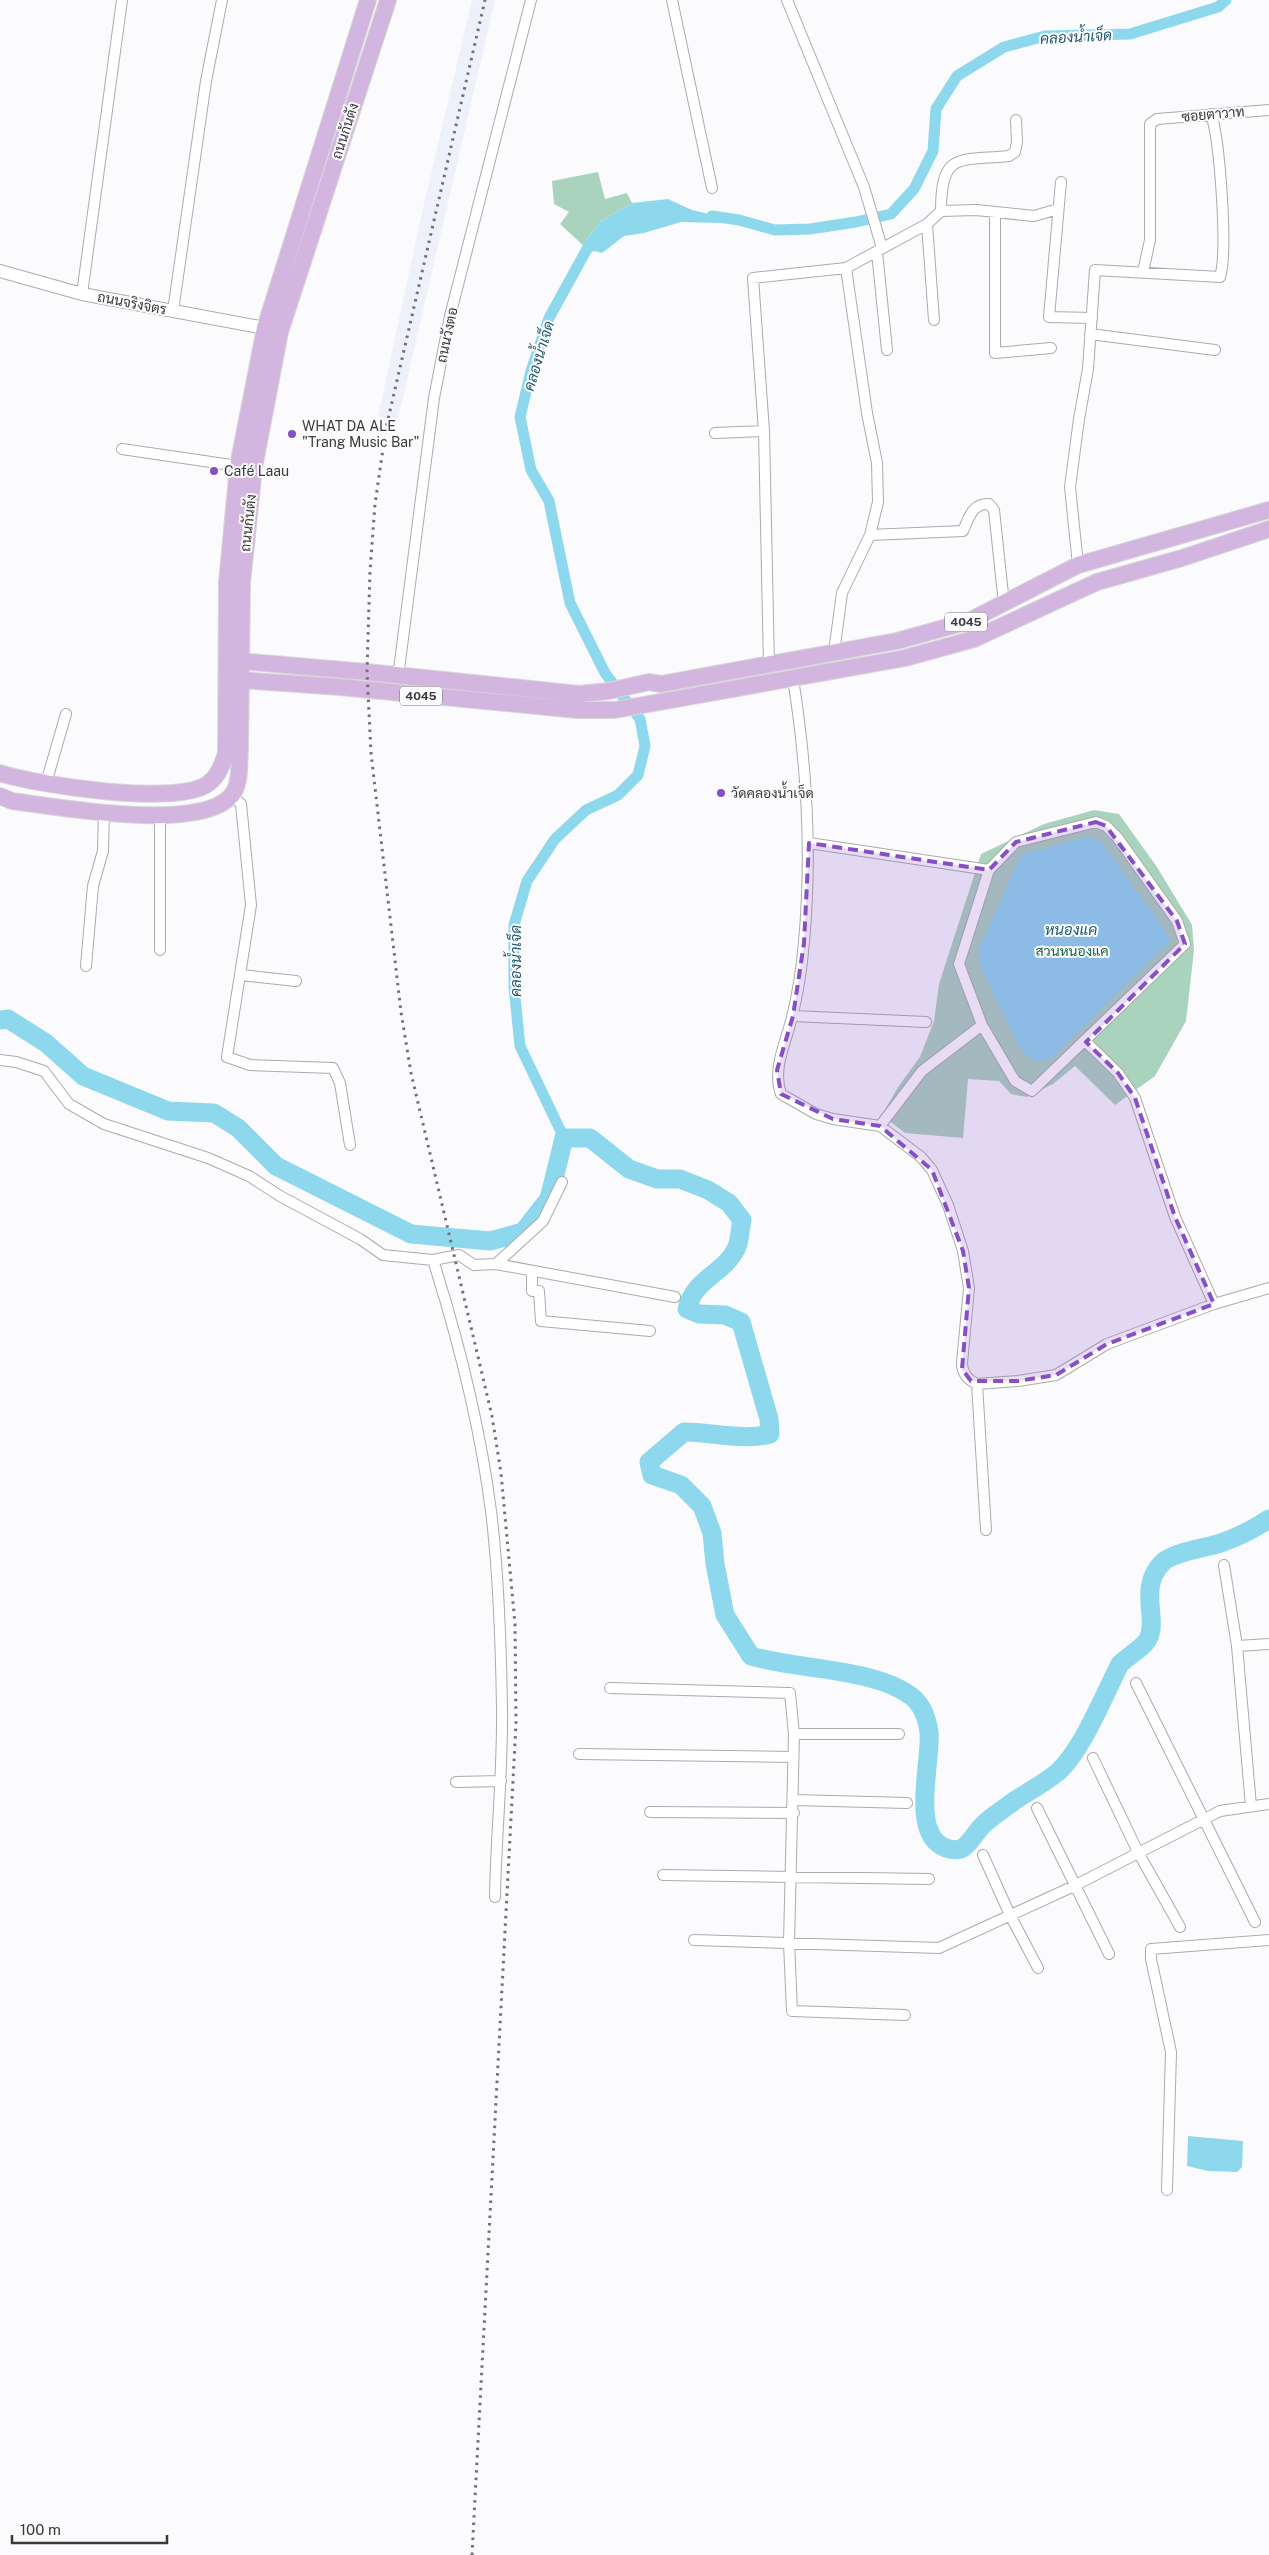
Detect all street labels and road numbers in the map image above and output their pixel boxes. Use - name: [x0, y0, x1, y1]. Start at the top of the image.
- street label: ถนนกันตัง: [328, 101, 362, 161]
- street label: ซอยตาวาท: [1181, 103, 1245, 125]
- street label: ถนนจริงจิตร: [96, 288, 168, 318]
- street label: ถนนวังตอ: [433, 306, 461, 364]
- street label: ถนนกันตัง: [237, 493, 259, 553]
- road number: 4045: [945, 612, 987, 632]
- road number: 4045: [400, 686, 442, 706]

